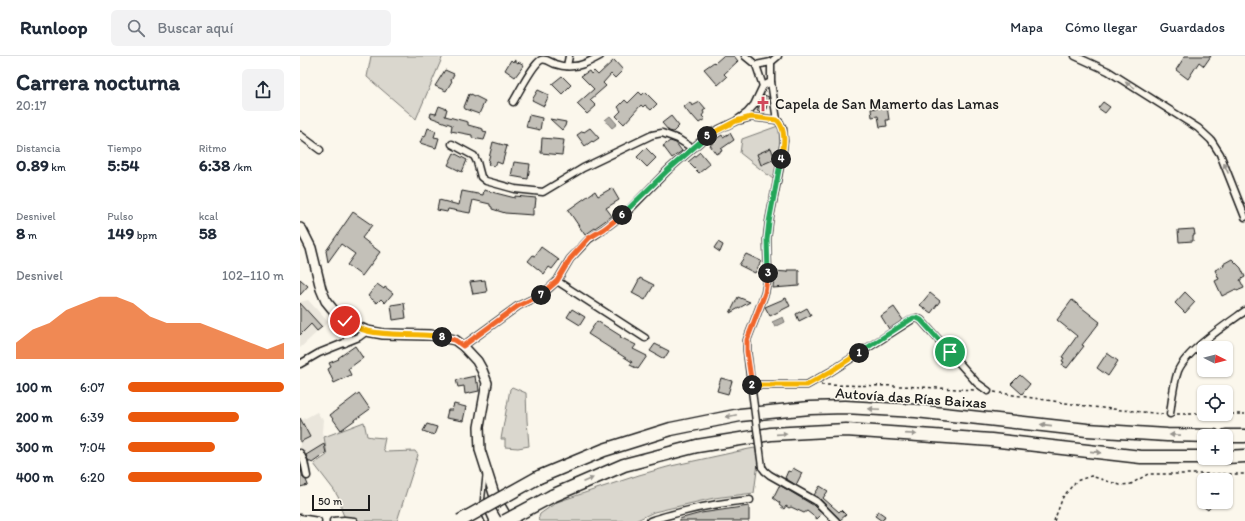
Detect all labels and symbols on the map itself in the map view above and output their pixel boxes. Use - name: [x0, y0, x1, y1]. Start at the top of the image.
- one-way arrow: [1125, 81, 1135, 89]
- church icon: Capela de San Mamerto das Lamas: [754, 95, 772, 113]
- place label: Capela de San Mamerto das Lamas: [775, 95, 999, 113]
- pin: 5: [697, 126, 717, 146]
- pin: 4: [771, 149, 791, 169]
- one-way arrow: [1223, 162, 1229, 173]
- pin: 6: [612, 205, 632, 225]
- pin: 3: [758, 263, 778, 283]
- pin: 7: [531, 285, 551, 305]
- pin: [328, 304, 362, 338]
- pin: 8: [432, 327, 452, 347]
- pin: [933, 335, 967, 369]
- north arrow: [1197, 341, 1233, 377]
- pin: 1: [849, 343, 869, 363]
- pin: 2: [742, 375, 762, 395]
- street label: Autovía das Rías Baixas: [835, 384, 988, 412]
- one-way arrow: [868, 405, 880, 412]
- one-way arrow: [725, 414, 737, 420]
- one-way arrow: [1039, 422, 1052, 428]
- one-way arrow: [776, 430, 788, 437]
- one-way arrow: [905, 431, 917, 438]
- one-way arrow: [1169, 432, 1181, 439]
- one-way arrow: [1090, 449, 1102, 455]
- one-way arrow: [583, 477, 595, 483]
- scale bar: [312, 493, 370, 512]

